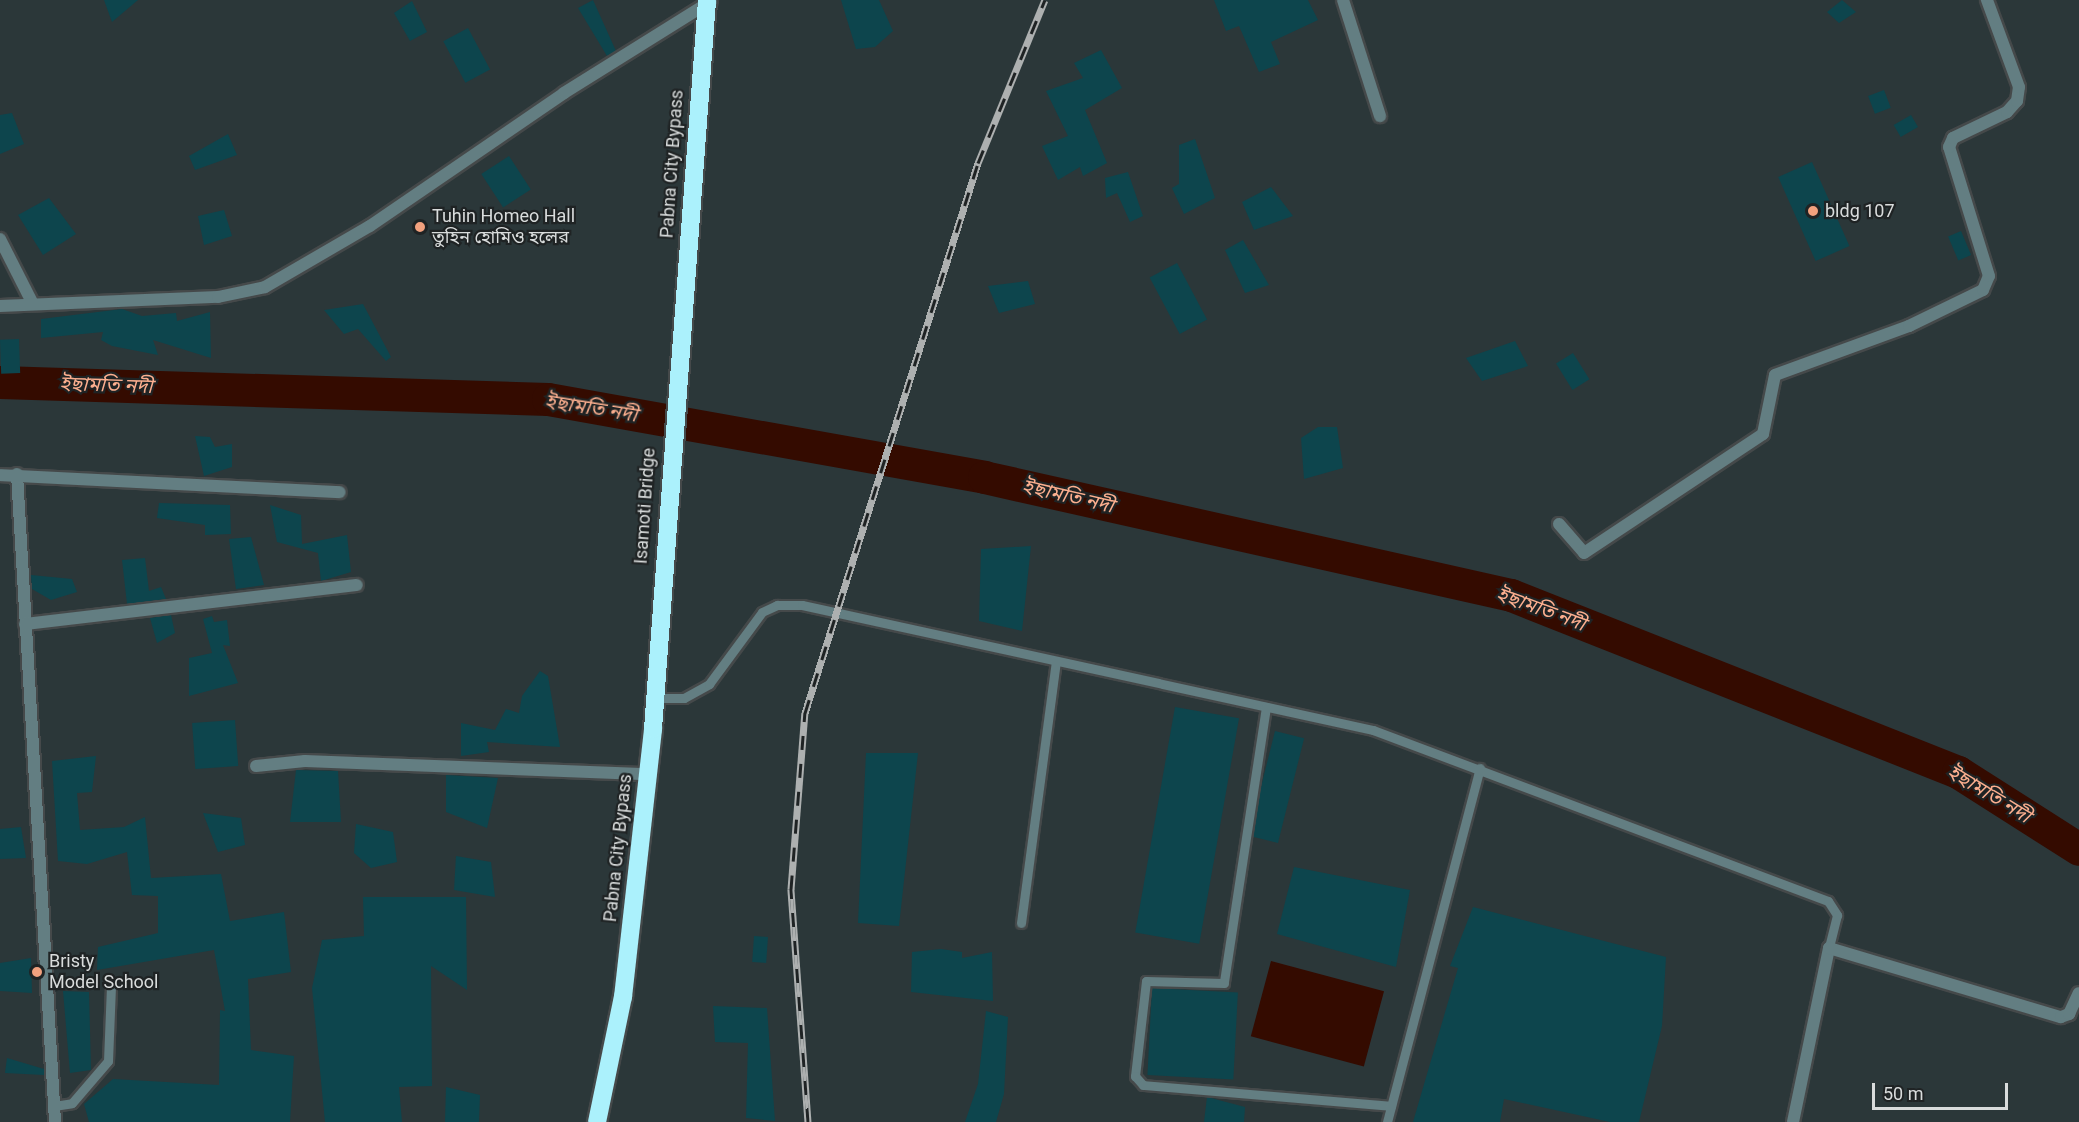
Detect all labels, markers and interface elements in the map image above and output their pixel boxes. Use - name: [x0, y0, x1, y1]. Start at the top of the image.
- street label: Pabna City Bypass: [656, 89, 688, 239]
- place label: bldg 107: [1825, 200, 1895, 222]
- marker: bldg 107: [1806, 204, 1820, 218]
- place label: Tuhin Homeo Hall তুহিন হোমিও হলের: [432, 206, 575, 248]
- marker: Tuhin Homeo Hall তুহিন হোমিও হলের: [413, 220, 427, 234]
- water label: ইছামতি নদী: [59, 371, 153, 399]
- water label: ইছামতি নদী: [543, 389, 639, 427]
- street label: Isamoti Bridge: [630, 447, 660, 565]
- water label: ইছামতি নদী: [1020, 474, 1116, 518]
- water label: ইছামতি নদী: [1493, 582, 1589, 636]
- water label: ইছামতি নদী: [1943, 760, 2035, 828]
- street label: Pabna City Bypass: [599, 773, 637, 923]
- place label: Bristy Model School: [49, 951, 158, 994]
- marker: Bristy Model School: [30, 965, 44, 979]
- scale bar: [1875, 1071, 2012, 1109]
- text: 50 m: [1883, 1083, 1923, 1104]

